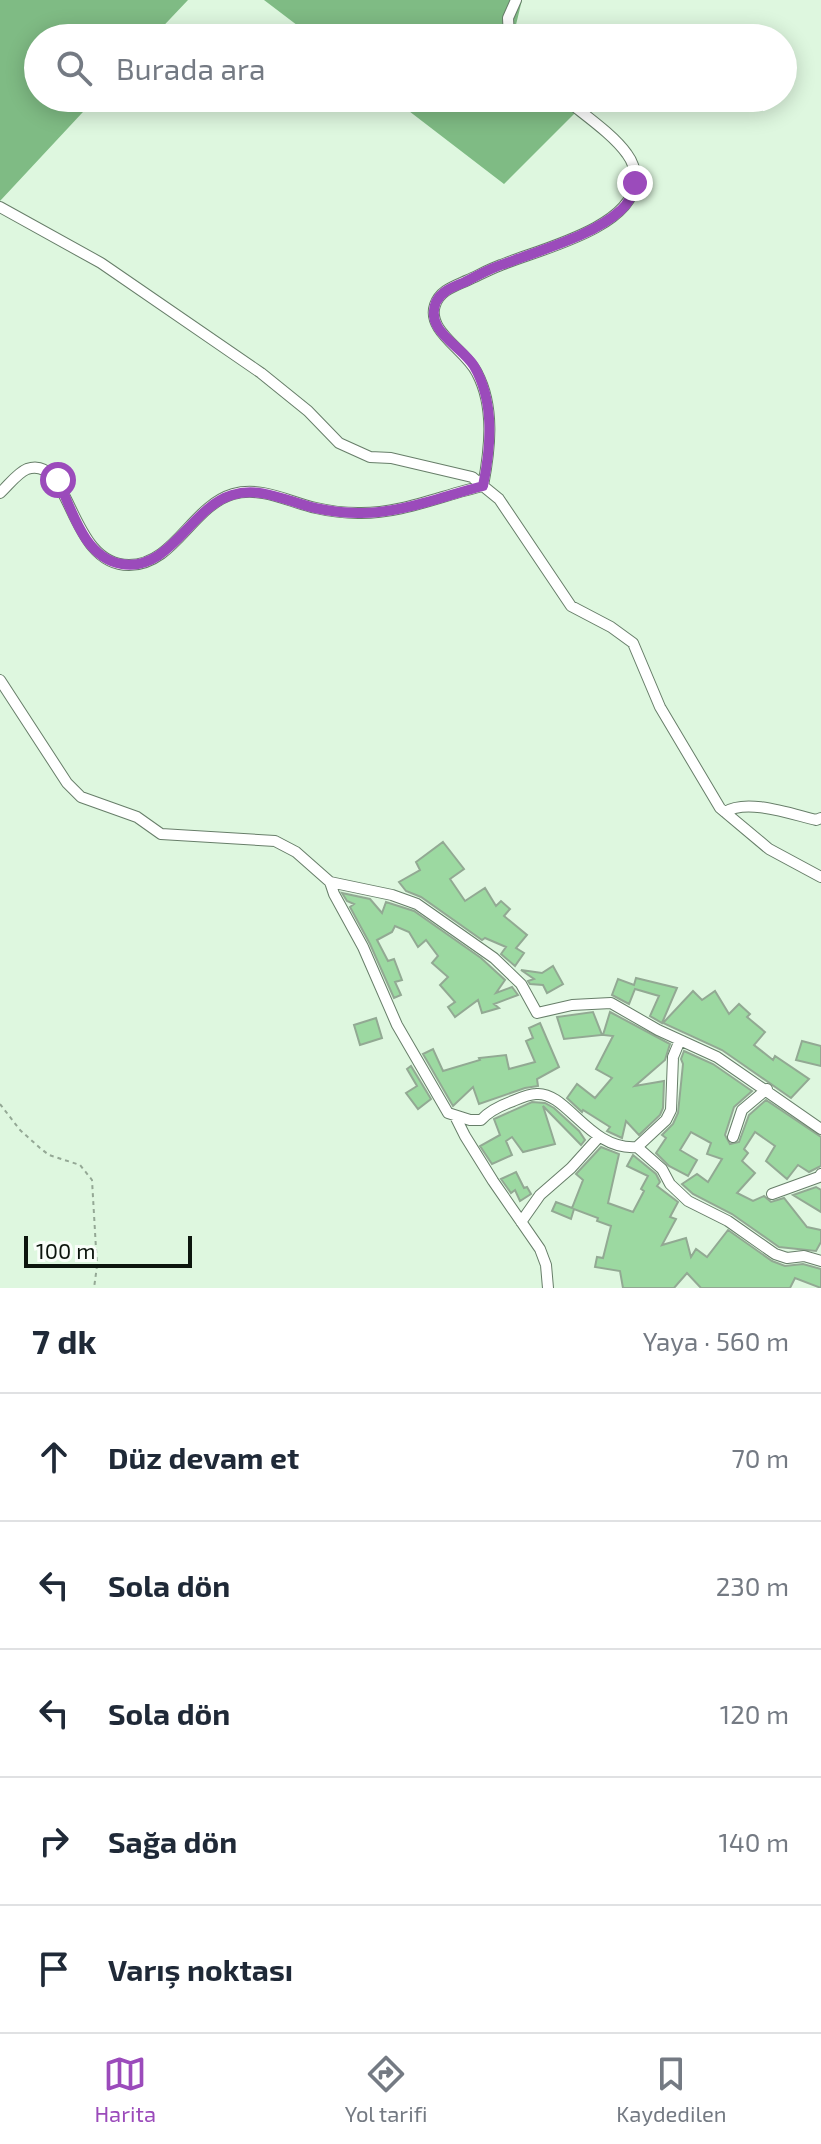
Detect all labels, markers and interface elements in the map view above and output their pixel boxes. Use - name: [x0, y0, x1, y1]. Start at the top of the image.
- search box: [24, 24, 797, 112]
- icon: search: [52, 46, 96, 90]
- text: Burada ara: [116, 50, 266, 86]
- route end: [617, 165, 653, 201]
- route start: [40, 462, 76, 498]
- scale bar: [24, 1232, 192, 1268]
- text: 100 m: [36, 1237, 95, 1263]
- text: 7 dk: [32, 1320, 97, 1361]
- text: Yaya · 560 m: [643, 1325, 789, 1356]
- icon: ahead: [32, 1435, 76, 1479]
- text: Düz devam et: [108, 1439, 299, 1475]
- text: 70 m: [731, 1442, 789, 1473]
- icon: left: [32, 1563, 76, 1607]
- text: Sola dön: [108, 1567, 230, 1603]
- text: 230 m: [716, 1570, 789, 1601]
- icon: left: [32, 1691, 76, 1735]
- text: Sola dön: [108, 1695, 230, 1731]
- text: 120 m: [720, 1698, 789, 1729]
- icon: right: [32, 1819, 76, 1863]
- text: Sağa dön: [108, 1823, 237, 1859]
- text: 140 m: [718, 1826, 789, 1857]
- icon: arrive: [32, 1947, 76, 1991]
- text: Varış noktası: [108, 1951, 293, 1987]
- tab: Harita: [94, 2052, 156, 2126]
- tab: Yol tarifi: [345, 2052, 427, 2126]
- tab: Kaydedilen: [616, 2052, 727, 2126]

